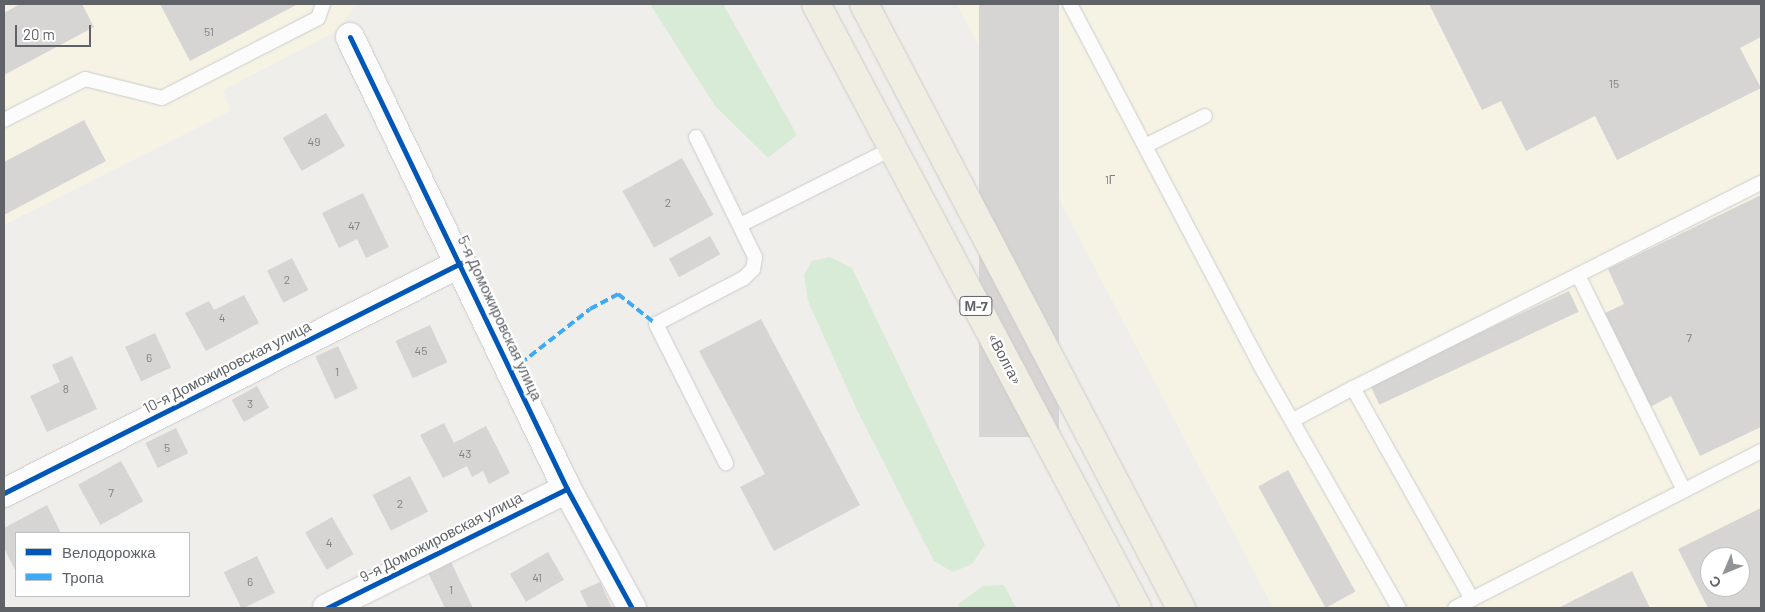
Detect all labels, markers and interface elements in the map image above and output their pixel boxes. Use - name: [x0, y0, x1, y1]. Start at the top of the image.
- scale bar: [18, 15, 94, 47]
- text: 20 m: [23, 25, 55, 43]
- house number: 51: [204, 25, 214, 39]
- house number: 15: [1609, 77, 1619, 91]
- house number: 49: [308, 135, 320, 149]
- house number: 1Г: [1105, 173, 1115, 187]
- house number: 2: [665, 196, 671, 210]
- house number: 47: [348, 219, 360, 233]
- street label: 5-я Доможировская улица: [454, 233, 546, 403]
- house number: 2: [284, 273, 290, 287]
- road number: М-7: [958, 294, 994, 318]
- house number: 4: [219, 311, 225, 325]
- street label: 10-я Доможировская улица: [140, 317, 314, 417]
- street label: «Волга»: [984, 330, 1026, 388]
- house number: 7: [1686, 331, 1692, 345]
- house number: 45: [415, 344, 427, 358]
- house number: 6: [146, 351, 152, 365]
- house number: 1: [335, 365, 339, 379]
- house number: 8: [63, 382, 69, 396]
- house number: 3: [247, 397, 253, 411]
- house number: 5: [164, 441, 170, 455]
- house number: 43: [459, 447, 471, 461]
- house number: 7: [108, 486, 114, 500]
- street label: 9-я Доможировская улица: [357, 488, 525, 586]
- house number: 2: [397, 497, 403, 511]
- legend: [15, 532, 190, 597]
- house number: 4: [326, 536, 332, 550]
- text: Велодорожка: [62, 543, 156, 561]
- north arrow: [1700, 547, 1750, 597]
- text: Тропа: [62, 568, 103, 586]
- house number: 41: [532, 571, 542, 585]
- text: С: [1705, 573, 1724, 592]
- house number: 6: [247, 575, 253, 589]
- house number: 1: [449, 583, 453, 597]

